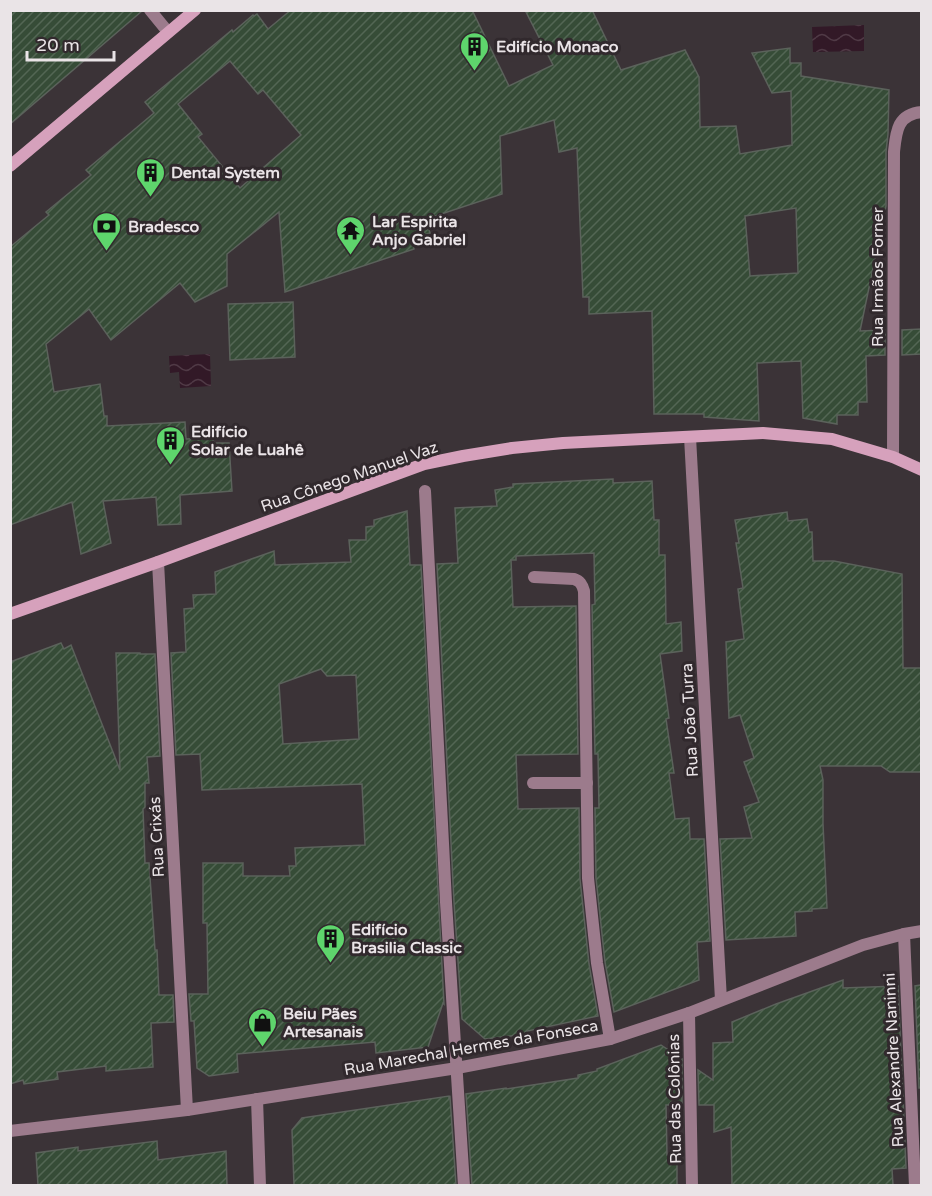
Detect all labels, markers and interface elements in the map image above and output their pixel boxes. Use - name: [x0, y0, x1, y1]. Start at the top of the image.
- scale bar: [27, 24, 114, 62]
- building icon: Edifício Monaco: [459, 30, 491, 72]
- text: 20 m: [36, 34, 80, 56]
- place label: Edifício Monaco: [496, 37, 619, 57]
- building icon: Dental System: [134, 156, 166, 198]
- place label: Dental System: [171, 163, 280, 183]
- street label: Rua Irmãos Forner: [868, 206, 888, 347]
- bank icon: Bradesco: [91, 210, 123, 252]
- place label: Lar Espirita Anjo Gabriel: [372, 212, 466, 250]
- temple icon: Lar Espirita Anjo Gabriel: [335, 214, 367, 256]
- place label: Bradesco: [128, 217, 199, 237]
- place label: Edifício Solar de Luahê: [191, 422, 304, 460]
- building icon: Edifício Solar de Luahê: [154, 424, 186, 466]
- street label: Rua Cônego Manuel Vaz: [258, 437, 441, 517]
- street label: Rua João Turra: [677, 662, 703, 777]
- street label: Rua Crixás: [145, 796, 169, 878]
- place label: Edifício Brasilia Classic: [351, 920, 462, 958]
- building icon: Edifício Brasilia Classic: [314, 922, 346, 964]
- street label: Rua Alexandre Naninni: [879, 972, 909, 1148]
- place label: Beiu Pães Artesanais: [283, 1004, 363, 1042]
- shop icon: Beiu Pães Artesanais: [246, 1006, 278, 1048]
- street label: Rua Marechal Hermes da Fonseca: [343, 1016, 600, 1080]
- street label: Rua das Colônias: [664, 1034, 686, 1164]

